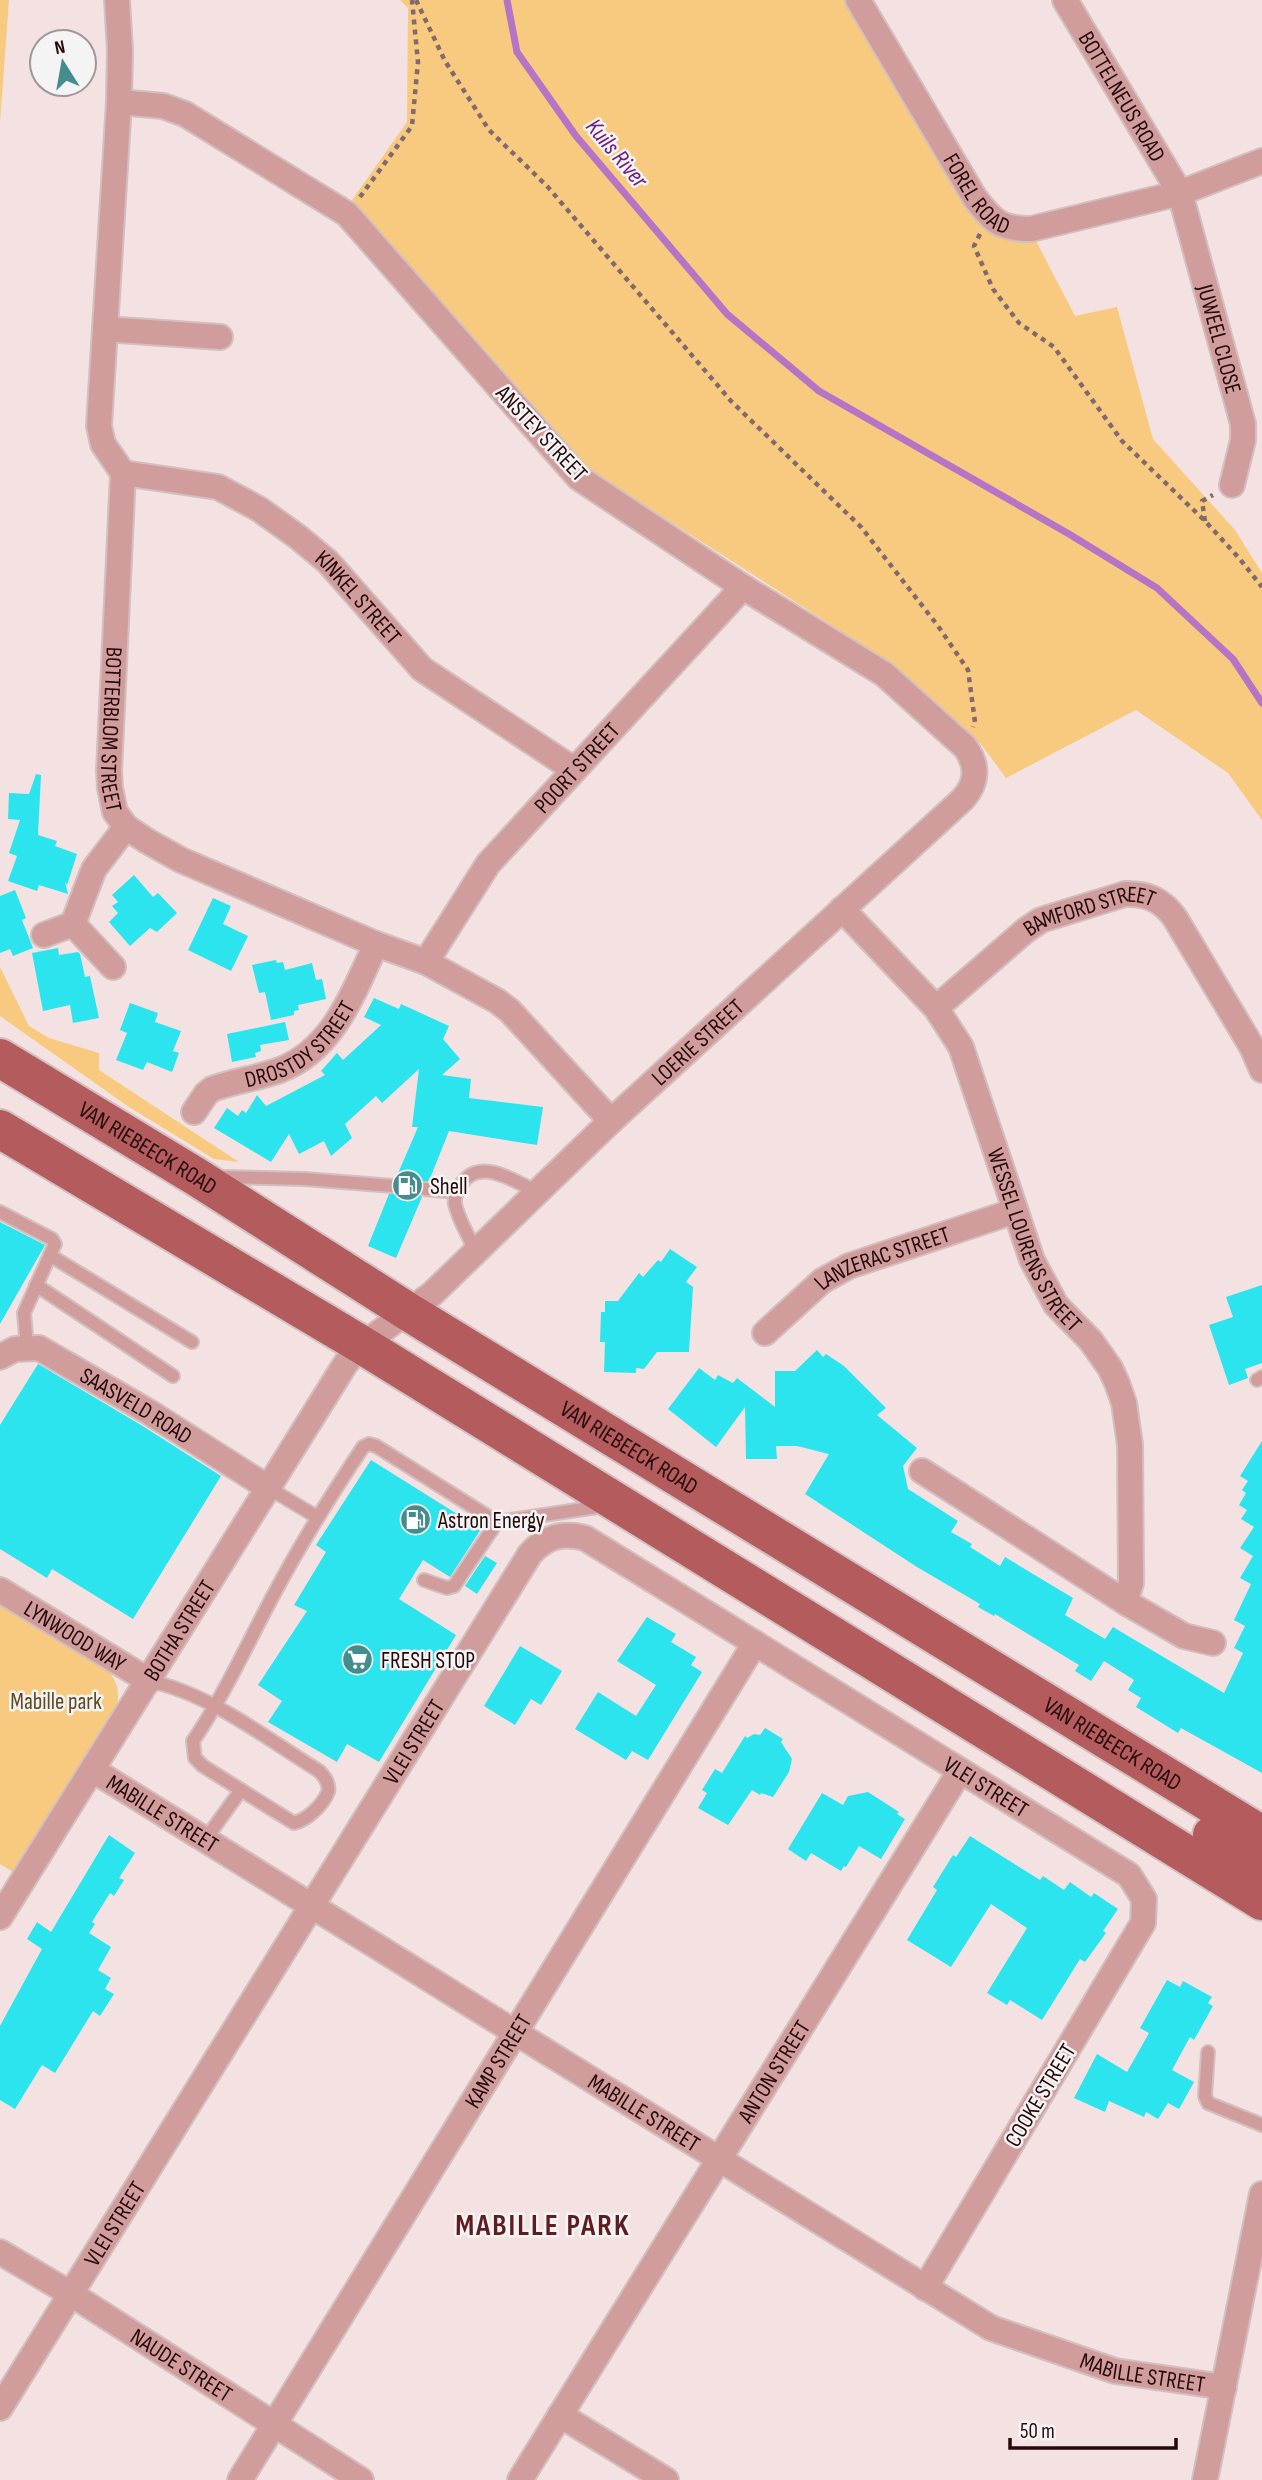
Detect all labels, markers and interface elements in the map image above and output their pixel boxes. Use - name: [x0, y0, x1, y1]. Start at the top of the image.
- street label: BOTTELNEUS ROAD: [1072, 26, 1171, 167]
- north arrow: [28, 28, 98, 98]
- text: N: [53, 36, 67, 60]
- water label: Kuils River: [579, 113, 655, 195]
- street label: FOREL ROAD: [937, 149, 1014, 241]
- street label: JUWEEL CLOSE: [1190, 281, 1247, 397]
- street label: ANSTEY STREET: [489, 379, 593, 488]
- street label: KINKEL STREET: [309, 544, 407, 651]
- street label: BOTTERBLOM STREET: [94, 646, 128, 814]
- street label: POORT STREET: [529, 717, 626, 820]
- street label: BAMFORD STREET: [1018, 881, 1160, 943]
- street label: LOERIE STREET: [646, 993, 750, 1092]
- street label: DROSTDY STREET: [242, 996, 361, 1094]
- street label: VAN RIEBEECK ROAD: [73, 1096, 222, 1201]
- street label: WESSEL LOURENS STREET: [981, 1145, 1087, 1338]
- fuel station icon: Shell: [390, 1169, 424, 1203]
- place label: Shell: [430, 1173, 468, 1201]
- street label: LANZERAC STREET: [809, 1221, 953, 1296]
- street label: SAASVELD ROAD: [75, 1362, 197, 1451]
- street label: VAN RIEBEECK ROAD: [555, 1395, 703, 1501]
- fuel station icon: Astron Energy: [398, 1503, 432, 1537]
- place label: Astron Energy: [437, 1507, 545, 1535]
- street label: BOTHA STREET: [138, 1575, 222, 1687]
- street label: LYNWOOD WAY: [19, 1595, 131, 1679]
- supermarket icon: FRESH STOP: [341, 1643, 375, 1677]
- place label: FRESH STOP: [381, 1647, 475, 1675]
- park label: Mabille park: [10, 1688, 102, 1716]
- street label: VAN RIEBEECK ROAD: [1038, 1691, 1186, 1797]
- street label: VLEI STREET: [377, 1695, 451, 1790]
- street label: VLEI STREET: [938, 1751, 1033, 1824]
- street label: MABILLE STREET: [101, 1769, 223, 1859]
- street label: KAMP STREET: [459, 2009, 538, 2114]
- street label: ANTON STREET: [732, 2015, 817, 2129]
- street label: COOKE STREET: [999, 2039, 1082, 2152]
- street label: MABILLE STREET: [583, 2068, 705, 2159]
- street label: VLEI STREET: [78, 2177, 152, 2272]
- district label: MABILLE PARK: [455, 2208, 631, 2244]
- street label: NAUDE STREET: [125, 2323, 237, 2409]
- street label: MABILLE STREET: [1076, 2347, 1207, 2399]
- scale bar: [1010, 2406, 1176, 2450]
- text: 50 m: [1020, 2419, 1055, 2444]

